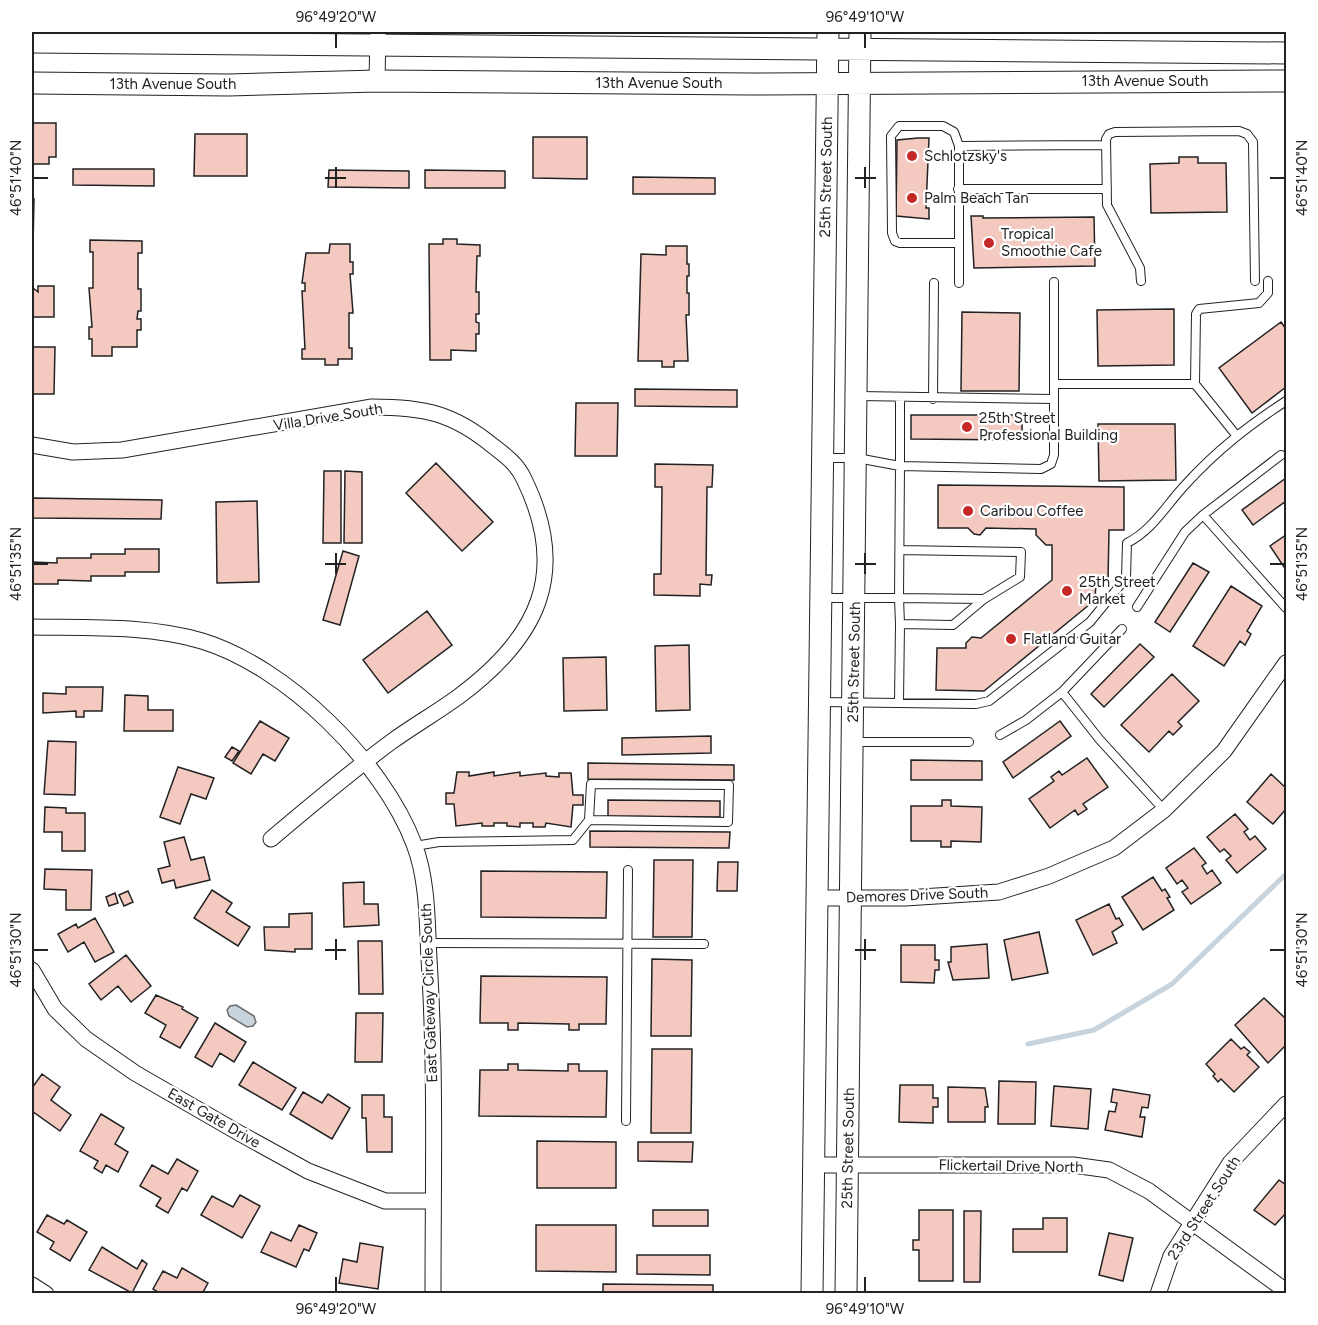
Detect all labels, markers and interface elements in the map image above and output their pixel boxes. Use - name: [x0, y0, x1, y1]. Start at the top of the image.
- text: 96°49'20"W: [296, 8, 377, 26]
- text: 96°49'10"W: [826, 8, 905, 26]
- street label: 13th Avenue South: [1082, 72, 1208, 90]
- street label: 13th Avenue South: [596, 74, 722, 92]
- street label: 13th Avenue South: [110, 75, 236, 93]
- street label: 25th Street South: [816, 116, 836, 238]
- text: 46°51'40"N: [7, 140, 25, 216]
- text: 46°51'40"N: [1293, 140, 1311, 216]
- place label: Schlotzsky's: [924, 147, 1007, 165]
- marker: Schlotzsky's: [905, 149, 919, 163]
- place label: Palm Beach Tan: [924, 189, 1029, 207]
- marker: Palm Beach Tan: [905, 191, 919, 205]
- place label: Tropical Smoothie Cafe: [1001, 225, 1102, 260]
- marker: Tropical Smoothie Cafe: [982, 236, 996, 250]
- street label: Villa Drive South: [272, 399, 384, 435]
- place label: 25th Street Professional Building: [979, 409, 1118, 444]
- marker: 25th Street Professional Building: [960, 420, 974, 434]
- place label: Caribou Coffee: [980, 502, 1084, 520]
- marker: Caribou Coffee: [961, 504, 975, 518]
- text: 46°51'35"N: [7, 527, 25, 601]
- text: 46°51'35"N: [1293, 527, 1311, 601]
- place label: 25th Street Market: [1079, 573, 1156, 608]
- marker: 25th Street Market: [1060, 584, 1074, 598]
- street label: 25th Street South: [844, 601, 864, 723]
- place label: Flatland Guitar: [1023, 630, 1121, 648]
- marker: Flatland Guitar: [1004, 632, 1018, 646]
- street label: Demores Drive South: [845, 884, 989, 906]
- street label: East Gateway Circle South: [417, 903, 441, 1083]
- text: 46°51'30"N: [7, 912, 25, 988]
- text: 46°51'30"N: [1293, 912, 1311, 988]
- street label: East Gate Drive: [164, 1084, 264, 1152]
- street label: 25th Street South: [838, 1087, 858, 1209]
- street label: 23rd Street South: [1164, 1153, 1244, 1263]
- street label: Flickertail Drive North: [938, 1156, 1084, 1176]
- text: 96°49'20"W: [296, 1300, 377, 1318]
- text: 96°49'10"W: [826, 1300, 905, 1318]

